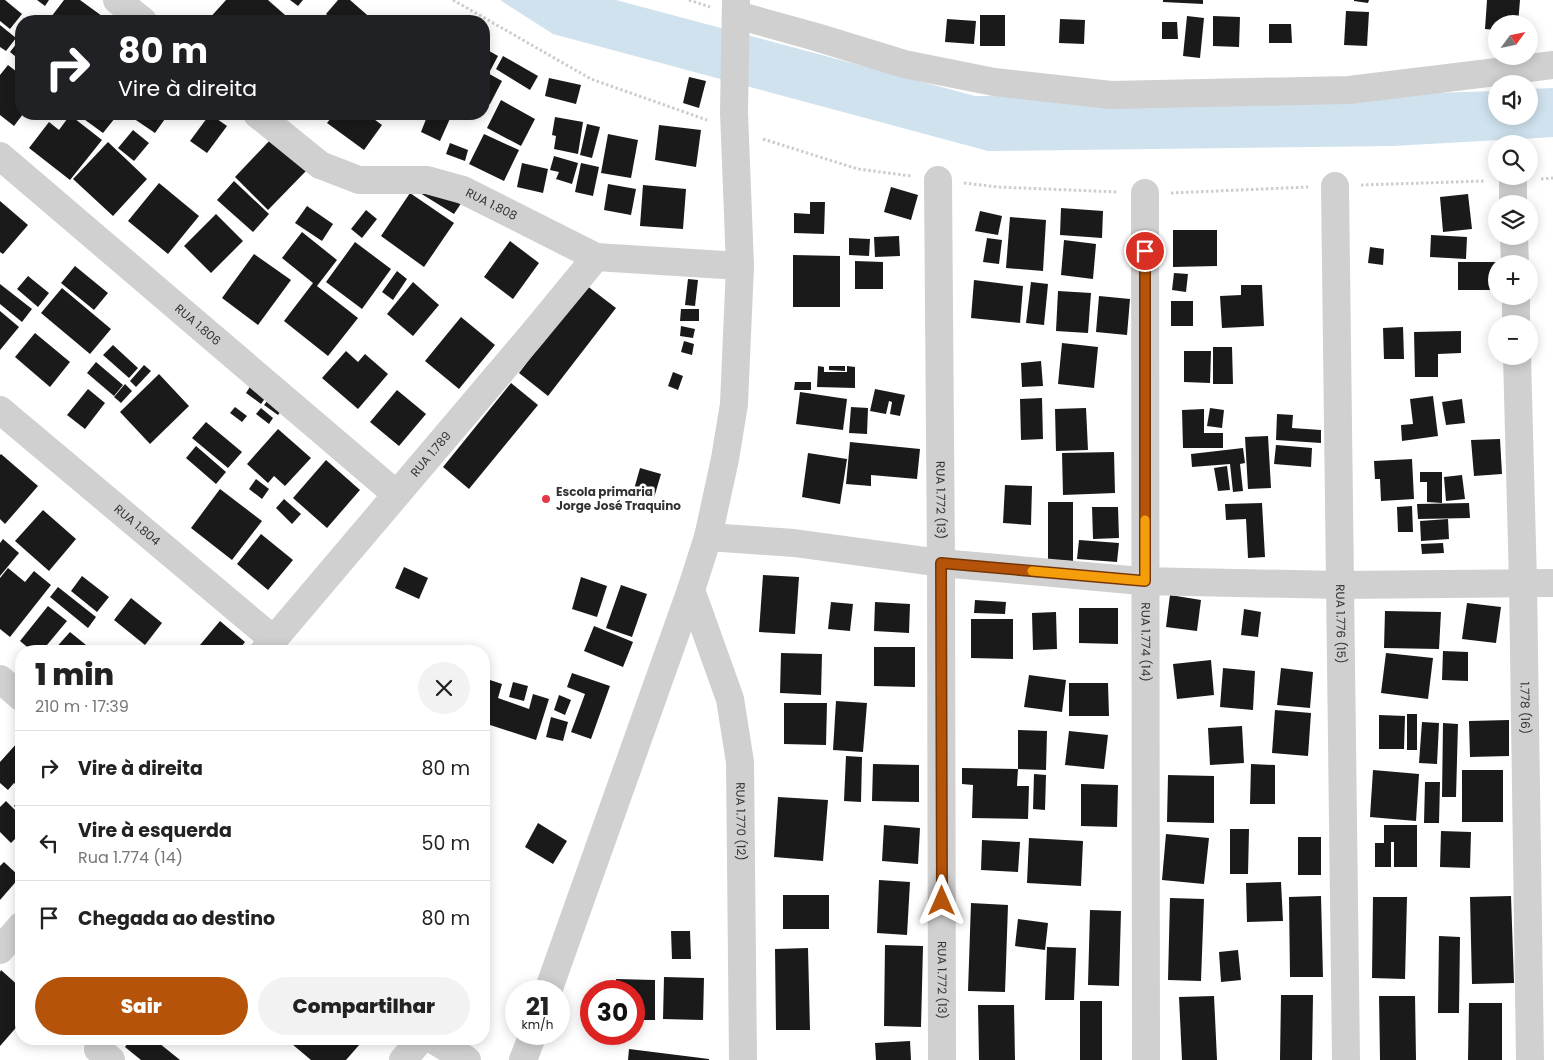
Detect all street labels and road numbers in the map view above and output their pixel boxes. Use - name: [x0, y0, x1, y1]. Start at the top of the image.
- street label: RUA 1.808: [463, 184, 520, 224]
- street label: RUA 1.806: [171, 300, 225, 349]
- street label: RUA 1.789: [406, 427, 455, 480]
- street label: RUA 1.772 (13): [932, 461, 950, 539]
- street label: RUA 1.804: [111, 500, 165, 549]
- street label: RUA 1.776 (15): [1332, 584, 1350, 664]
- street label: RUA 1.774 (14): [1137, 602, 1155, 682]
- street label: 1.778 (16): [1516, 681, 1534, 734]
- street label: RUA 1.770 (12): [732, 782, 750, 861]
- street label: RUA 1.772 (13): [934, 941, 951, 1019]

